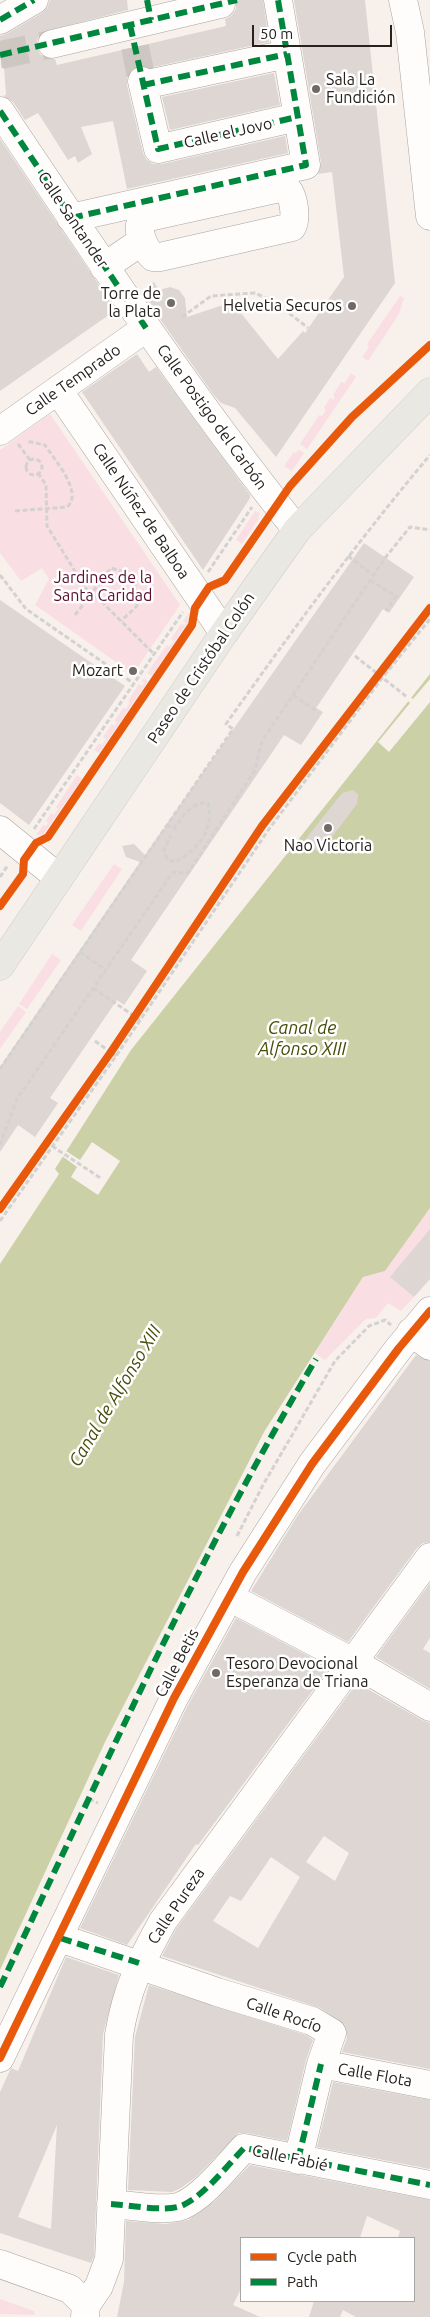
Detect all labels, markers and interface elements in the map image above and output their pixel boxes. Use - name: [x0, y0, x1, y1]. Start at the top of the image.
- scale bar: [255, 15, 395, 47]
- text: 50 m: [260, 25, 293, 42]
- place label: Sala La Fundición: [326, 70, 396, 108]
- marker: Sala La Fundición: [310, 83, 322, 95]
- street label: Calle el Jovo: [182, 114, 274, 152]
- street label: Calle Santander: [34, 168, 112, 272]
- place label: Torre de la Plata: [101, 284, 161, 322]
- place label: Helvetia Securos: [223, 296, 342, 316]
- marker: Torre de la Plata: [165, 297, 177, 309]
- marker: Helvetia Securos: [346, 300, 358, 312]
- street label: Calle Temprado: [22, 340, 124, 420]
- street label: Calle Postigo del Carbón: [153, 341, 271, 493]
- street label: Calle Núñez de Balboa: [88, 439, 194, 583]
- park label: Jardines de la Santa Caridad: [54, 568, 152, 606]
- street label: Paseo de Cristóbal Colón: [143, 589, 259, 747]
- place label: Mozart: [72, 661, 123, 681]
- marker: Mozart: [127, 665, 139, 677]
- marker: Nao Victoria: [322, 822, 334, 834]
- place label: Nao Victoria: [284, 836, 372, 856]
- water label: Canal de Alfonso XIII: [258, 1017, 346, 1060]
- water label: Canal de Alfonso XIII: [64, 1322, 166, 1470]
- street label: Calle Betis: [151, 1625, 203, 1701]
- place label: Tesoro Devocional Esperanza de Triana: [226, 1654, 368, 1692]
- marker: Tesoro Devocional Esperanza de Triana: [210, 1667, 222, 1679]
- street label: Calle Pureza: [143, 1864, 209, 1948]
- street label: Calle Rocío: [244, 1993, 324, 2037]
- street label: Calle Flota: [336, 2059, 414, 2091]
- street label: Calle Fabié: [250, 2141, 330, 2175]
- legend: [240, 2237, 415, 2302]
- text: Cycle path: [287, 2248, 357, 2265]
- text: Path: [287, 2273, 318, 2290]

